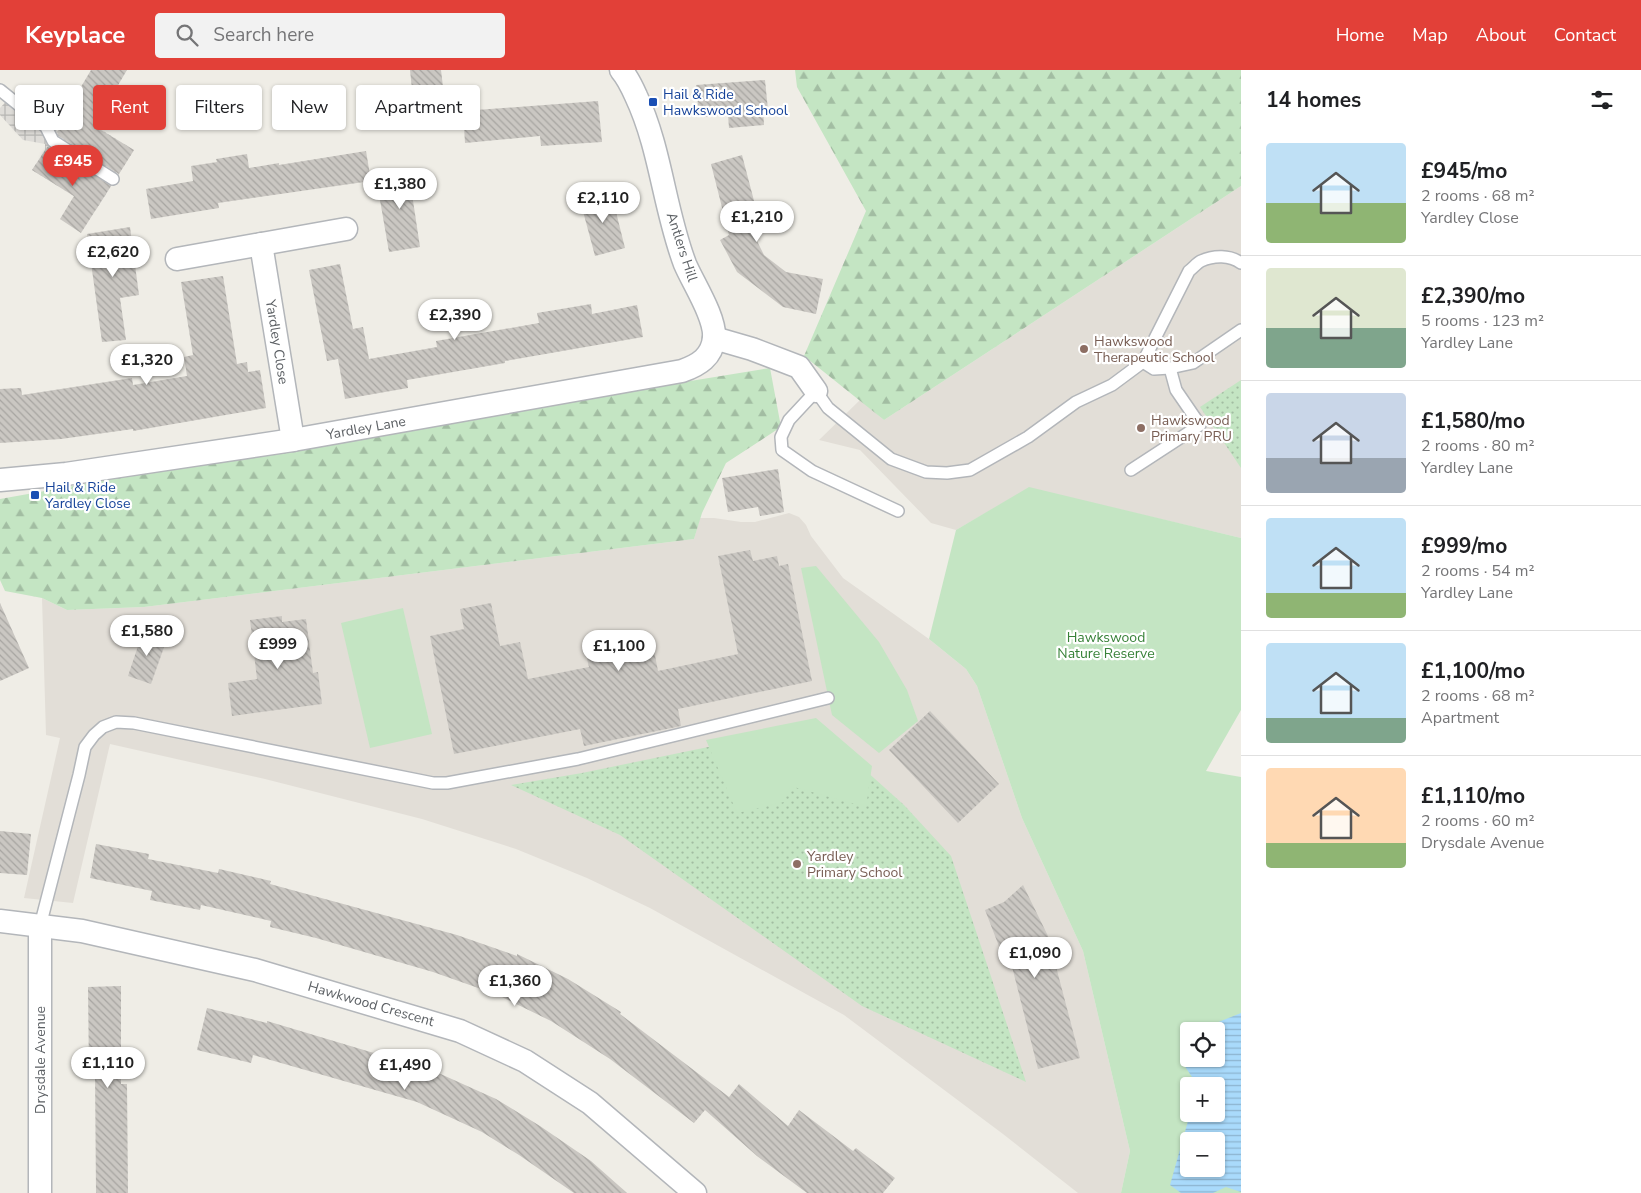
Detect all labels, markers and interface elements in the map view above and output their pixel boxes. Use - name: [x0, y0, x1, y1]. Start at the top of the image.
- search box: [155, 13, 505, 58]
- text: Keyplace: [25, 19, 125, 51]
- icon: search: [173, 21, 201, 49]
- text: Search here: [213, 22, 314, 48]
- text: Home: [1336, 23, 1384, 47]
- text: Map: [1412, 23, 1448, 47]
- text: About: [1476, 23, 1526, 47]
- text: Contact: [1554, 23, 1616, 47]
- chip: Buy: [15, 85, 83, 130]
- chip: Rent: [93, 85, 166, 130]
- chip: Filters: [176, 85, 262, 130]
- chip: New: [272, 85, 346, 130]
- chip: Apartment: [356, 85, 480, 130]
- place label: Hail & Ride Hawkswood School: [663, 85, 789, 120]
- text: 14 homes: [1266, 86, 1361, 114]
- icon: filters: [1588, 86, 1616, 114]
- marker: Hail & Ride Hawkswood School: [647, 96, 659, 108]
- pin: £945: [43, 144, 103, 187]
- text: £945: [54, 150, 92, 172]
- text: £945/mo: [1421, 157, 1507, 185]
- icon: home: [1306, 163, 1366, 223]
- pin: £1,380: [359, 168, 441, 210]
- text: £1,380: [374, 173, 426, 195]
- pin: £2,110: [562, 182, 644, 224]
- text: 2 rooms · 68 m²: [1421, 185, 1534, 207]
- text: £2,110: [577, 187, 629, 209]
- pin: £1,210: [716, 200, 798, 243]
- text: £1,210: [731, 206, 783, 228]
- text: Yardley Close: [1421, 207, 1519, 229]
- street label: Antlers Hill: [662, 210, 702, 285]
- pin: £2,620: [72, 236, 154, 278]
- text: £2,620: [87, 241, 139, 263]
- text: £2,390/mo: [1421, 282, 1525, 310]
- icon: home: [1306, 288, 1366, 348]
- street label: Yardley Close: [261, 297, 293, 386]
- pin: £2,390: [414, 298, 496, 341]
- text: £2,390: [429, 304, 481, 326]
- text: 5 rooms · 123 m²: [1421, 310, 1544, 332]
- place label: Hawkswood Therapeutic School: [1094, 332, 1215, 367]
- text: Yardley Lane: [1421, 332, 1513, 354]
- marker: Hawkswood Therapeutic School: [1078, 343, 1090, 355]
- pin: £1,320: [106, 344, 188, 386]
- text: £1,320: [121, 349, 173, 371]
- text: £1,580/mo: [1421, 407, 1525, 435]
- place label: Hawkswood Primary PRU: [1151, 411, 1232, 446]
- street label: Yardley Lane: [324, 412, 407, 445]
- icon: home: [1306, 413, 1366, 473]
- marker: Hawkswood Primary PRU: [1135, 422, 1147, 434]
- text: 2 rooms · 80 m²: [1421, 435, 1534, 457]
- text: Yardley Lane: [1421, 457, 1513, 479]
- place label: Hail & Ride Yardley Close: [44, 478, 130, 513]
- marker: Hail & Ride Yardley Close: [29, 489, 41, 501]
- text: £999/mo: [1421, 532, 1507, 560]
- icon: home: [1306, 538, 1366, 598]
- text: 2 rooms · 54 m²: [1421, 560, 1534, 582]
- text: Yardley Lane: [1421, 582, 1513, 604]
- pin: £1,580: [106, 614, 188, 657]
- text: £1,580: [121, 620, 173, 642]
- pin: £999: [248, 628, 308, 670]
- park label: Hawkswood Nature Reserve: [1057, 628, 1155, 663]
- pin: £1,100: [578, 630, 660, 672]
- text: £999: [259, 633, 297, 655]
- text: £1,100: [593, 635, 645, 657]
- text: £1,100/mo: [1421, 657, 1525, 685]
- icon: home: [1306, 663, 1366, 723]
- text: 2 rooms · 68 m²: [1421, 685, 1534, 707]
- text: Apartment: [1421, 707, 1499, 729]
- text: £1,110/mo: [1421, 782, 1525, 810]
- icon: home: [1306, 788, 1366, 848]
- text: 2 rooms · 60 m²: [1421, 810, 1534, 832]
- text: Drysdale Avenue: [1421, 832, 1544, 854]
- place label: Yardley Primary School: [806, 847, 903, 882]
- marker: Yardley Primary School: [791, 858, 803, 870]
- pin: £1,090: [994, 936, 1076, 979]
- text: £1,090: [1009, 942, 1061, 964]
- pin: £1,360: [474, 964, 556, 1007]
- text: £1,360: [489, 970, 541, 992]
- street label: Hawkwood Crescent: [306, 977, 437, 1031]
- street label: Drysdale Avenue: [31, 1006, 50, 1114]
- map controls: [1180, 1022, 1225, 1177]
- button: locate: [1180, 1022, 1225, 1067]
- pin: £1,110: [67, 1046, 149, 1089]
- pin: £1,490: [364, 1048, 446, 1091]
- text: £1,110: [82, 1052, 134, 1074]
- text: £1,490: [379, 1054, 431, 1076]
- button: +: [1180, 1077, 1225, 1122]
- button: −: [1180, 1132, 1225, 1177]

